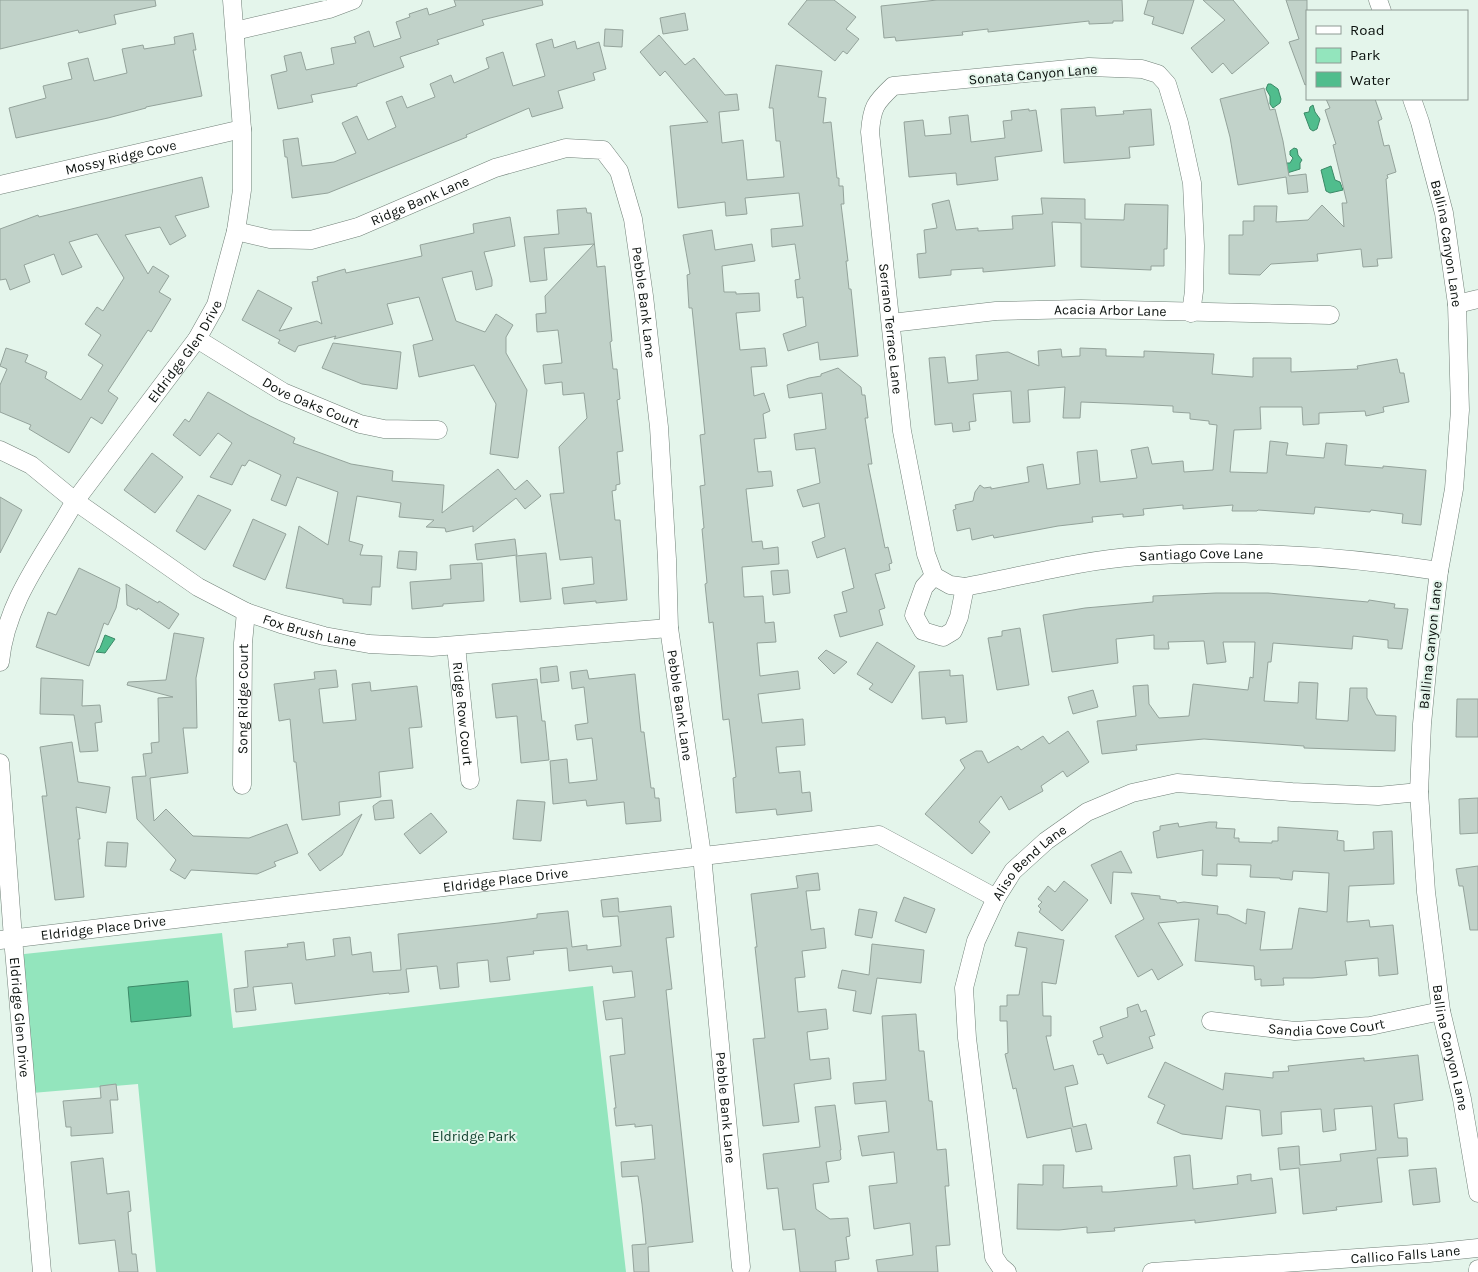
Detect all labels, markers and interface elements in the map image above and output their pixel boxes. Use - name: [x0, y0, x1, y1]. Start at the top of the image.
- legend: [1306, 10, 1468, 100]
- text: Road: [1350, 21, 1385, 39]
- text: Park: [1350, 46, 1380, 64]
- street label: Sonata Canyon Lane: [968, 60, 1098, 89]
- text: Water: [1350, 71, 1391, 89]
- street label: Mossy Ridge Cove: [64, 136, 178, 179]
- street label: Ridge Bank Lane: [368, 172, 472, 230]
- street label: Ballina Canyon Lane: [1427, 178, 1465, 308]
- street label: Pebble Bank Lane: [628, 245, 659, 359]
- street label: Serrano Terrace Lane: [875, 262, 906, 395]
- street label: Eldridge Glen Drive: [144, 299, 226, 406]
- street label: Acacia Arbor Lane: [1054, 301, 1167, 320]
- street label: Dove Oaks Court: [259, 373, 362, 432]
- street label: Santiago Cove Lane: [1138, 545, 1264, 565]
- street label: Ballina Canyon Lane: [1415, 580, 1446, 710]
- street label: Fox Brush Lane: [260, 610, 358, 651]
- street label: Song Ridge Court: [234, 644, 252, 754]
- street label: Pebble Bank Lane: [663, 649, 696, 762]
- street label: Ridge Row Court: [449, 661, 476, 766]
- street label: Aliso Bend Lane: [989, 821, 1070, 904]
- street label: Eldridge Place Drive: [442, 864, 569, 896]
- street label: Eldridge Place Drive: [40, 912, 167, 944]
- street label: Eldridge Glen Drive: [6, 956, 33, 1078]
- street label: Ballina Canyon Lane: [1429, 984, 1472, 1112]
- street label: Sandia Cove Court: [1267, 1015, 1386, 1040]
- street label: Pebble Bank Lane: [712, 1051, 739, 1164]
- park label: Eldridge Park: [432, 1128, 516, 1145]
- street label: Callico Falls Lane: [1350, 1242, 1461, 1267]

